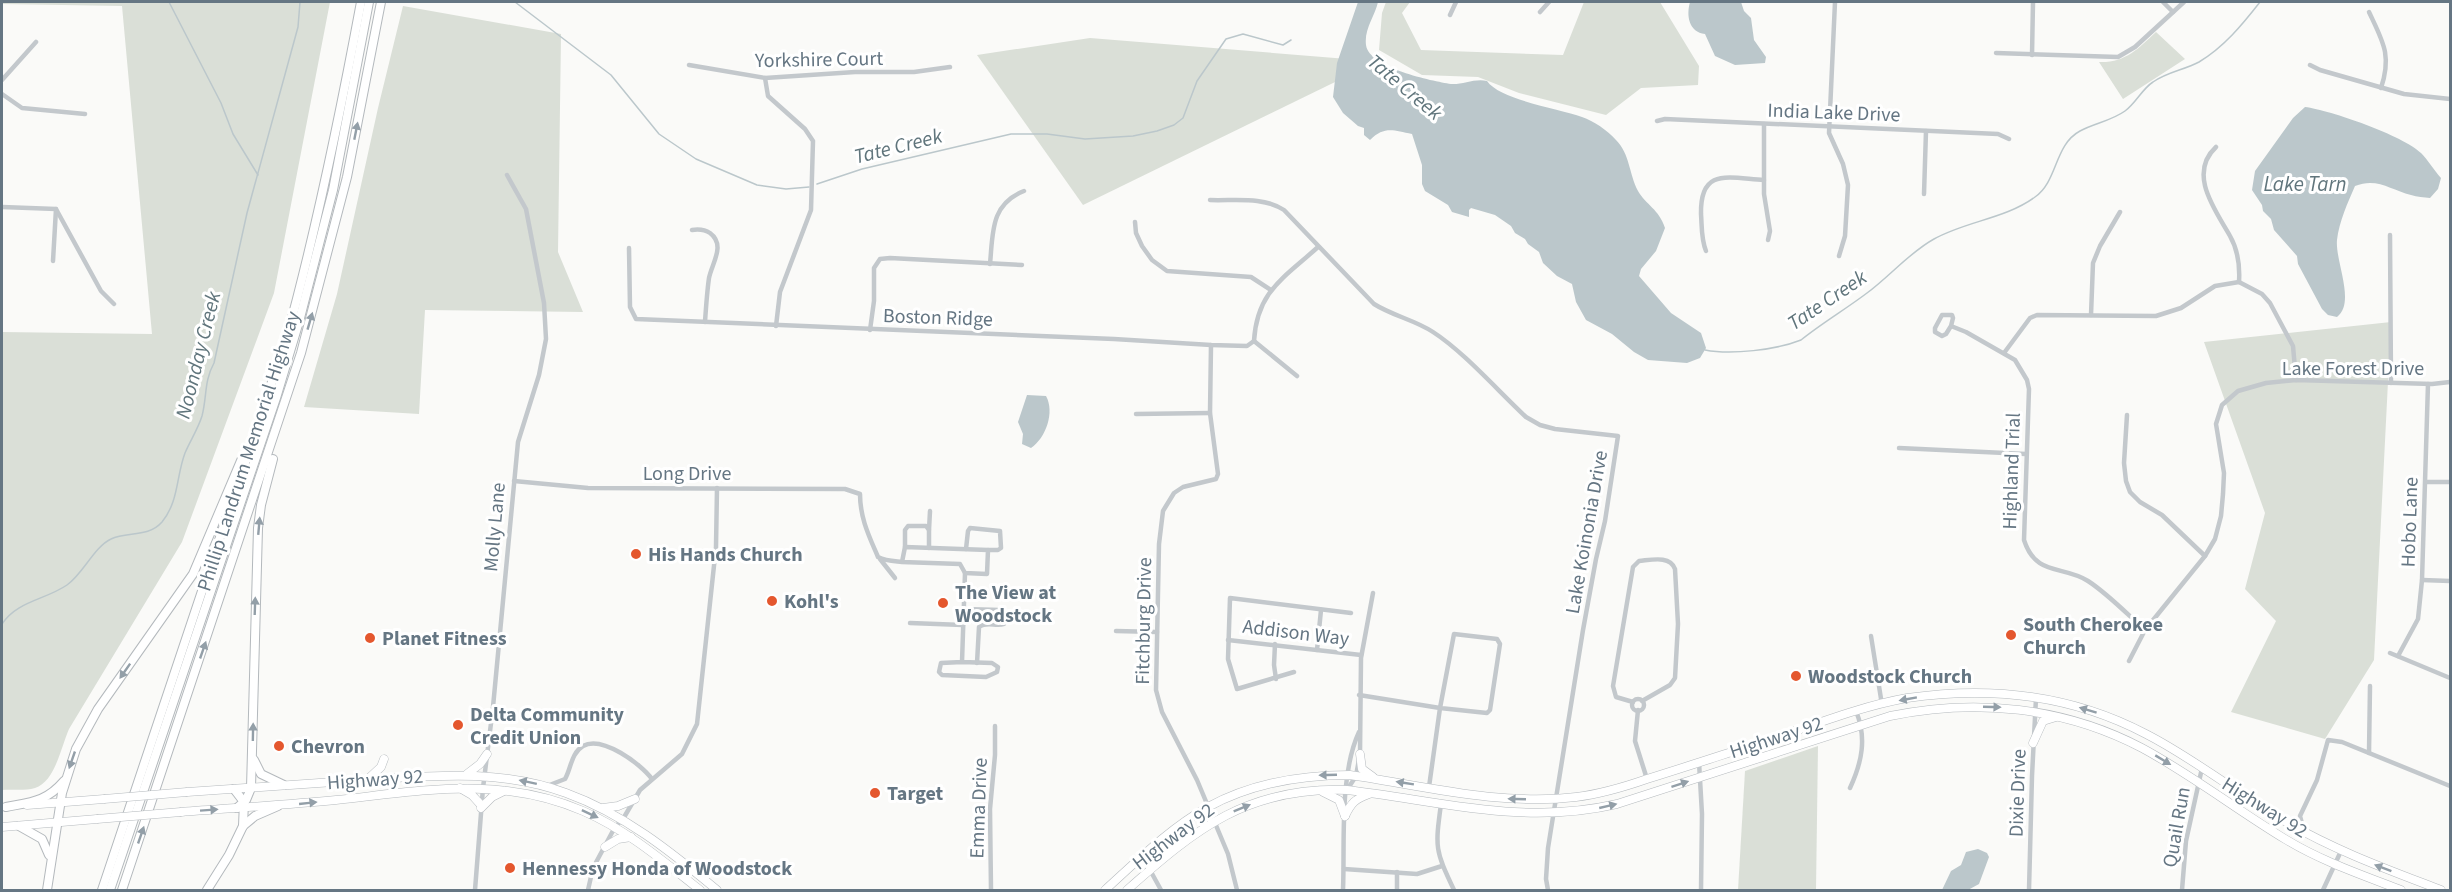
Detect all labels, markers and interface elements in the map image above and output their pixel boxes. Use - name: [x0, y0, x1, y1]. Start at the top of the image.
- street label: Yorkshire Court: [754, 45, 884, 75]
- water label: Tate Creek: [1361, 47, 1450, 128]
- street label: India Lake Drive: [1767, 97, 1901, 129]
- water label: Tate Creek: [851, 120, 946, 171]
- one-way arrow: [352, 122, 361, 141]
- water label: Lake Tarn: [2263, 169, 2347, 199]
- water label: Tate Creek: [1781, 262, 1874, 338]
- water label: Noonday Creek: [168, 287, 229, 422]
- street label: Boston Ridge: [883, 302, 993, 334]
- street label: Phillip Landrum Memorial Highway: [190, 307, 308, 595]
- one-way arrow: [306, 312, 315, 330]
- street label: Lake Forest Drive: [2282, 355, 2424, 383]
- street label: Highland Trial: [1996, 412, 2028, 530]
- street label: Lake Koinonia Drive: [1559, 448, 1615, 616]
- street label: Long Drive: [643, 460, 731, 488]
- street label: Hobo Lane: [2394, 476, 2426, 568]
- street label: Molly Lane: [477, 481, 513, 573]
- one-way arrow: [254, 516, 263, 535]
- place label: His Hands Church: [648, 541, 803, 569]
- marker: His Hands Church: [629, 547, 643, 561]
- street label: Fitchburg Drive: [1129, 557, 1159, 685]
- place label: The View at Woodstock: [955, 579, 1056, 630]
- place label: Kohl's: [784, 588, 839, 616]
- marker: Kohl's: [765, 594, 779, 608]
- one-way arrow: [251, 596, 260, 615]
- marker: The View at Woodstock: [936, 596, 950, 610]
- place label: South Cherokee Church: [2023, 611, 2163, 662]
- street label: Addison Way: [1241, 613, 1351, 653]
- place label: Planet Fitness: [382, 625, 507, 653]
- marker: South Cherokee Church: [2004, 628, 2018, 642]
- marker: Planet Fitness: [363, 631, 377, 645]
- one-way arrow: [199, 641, 208, 659]
- one-way arrow: [119, 662, 131, 678]
- place label: Woodstock Church: [1808, 663, 1972, 691]
- marker: Woodstock Church: [1789, 669, 1803, 683]
- one-way arrow: [1898, 695, 1917, 704]
- place label: Delta Community Credit Union: [470, 701, 625, 752]
- one-way arrow: [1982, 702, 2001, 712]
- one-way arrow: [2079, 705, 2097, 714]
- street label: Highway 92: [1726, 710, 1827, 766]
- marker: Delta Community Credit Union: [451, 718, 465, 732]
- one-way arrow: [248, 722, 258, 741]
- place label: Chevron: [291, 733, 365, 761]
- marker: Chevron: [272, 739, 286, 753]
- street label: Dixie Drive: [2002, 748, 2034, 838]
- one-way arrow: [67, 751, 77, 769]
- one-way arrow: [2155, 755, 2171, 766]
- street label: Emma Drive: [963, 757, 995, 859]
- street label: Highway 92: [326, 763, 424, 797]
- street label: Highway 92: [2216, 770, 2313, 845]
- one-way arrow: [1318, 771, 1337, 780]
- one-way arrow: [518, 777, 537, 786]
- one-way arrow: [1396, 778, 1415, 787]
- one-way arrow: [1671, 779, 1689, 788]
- place label: Target: [887, 780, 944, 808]
- street label: Quail Run: [2156, 785, 2198, 870]
- marker: Target: [868, 786, 882, 800]
- one-way arrow: [1507, 794, 1526, 804]
- street label: Highway 92: [1127, 797, 1221, 877]
- one-way arrow: [299, 798, 318, 808]
- one-way arrow: [1599, 801, 1617, 811]
- one-way arrow: [1233, 803, 1251, 812]
- one-way arrow: [200, 805, 219, 815]
- one-way arrow: [582, 810, 599, 819]
- one-way arrow: [136, 826, 146, 844]
- place label: Hennessy Honda of Woodstock: [522, 855, 792, 883]
- marker: Hennessy Honda of Woodstock: [503, 861, 517, 875]
- one-way arrow: [2374, 863, 2392, 873]

